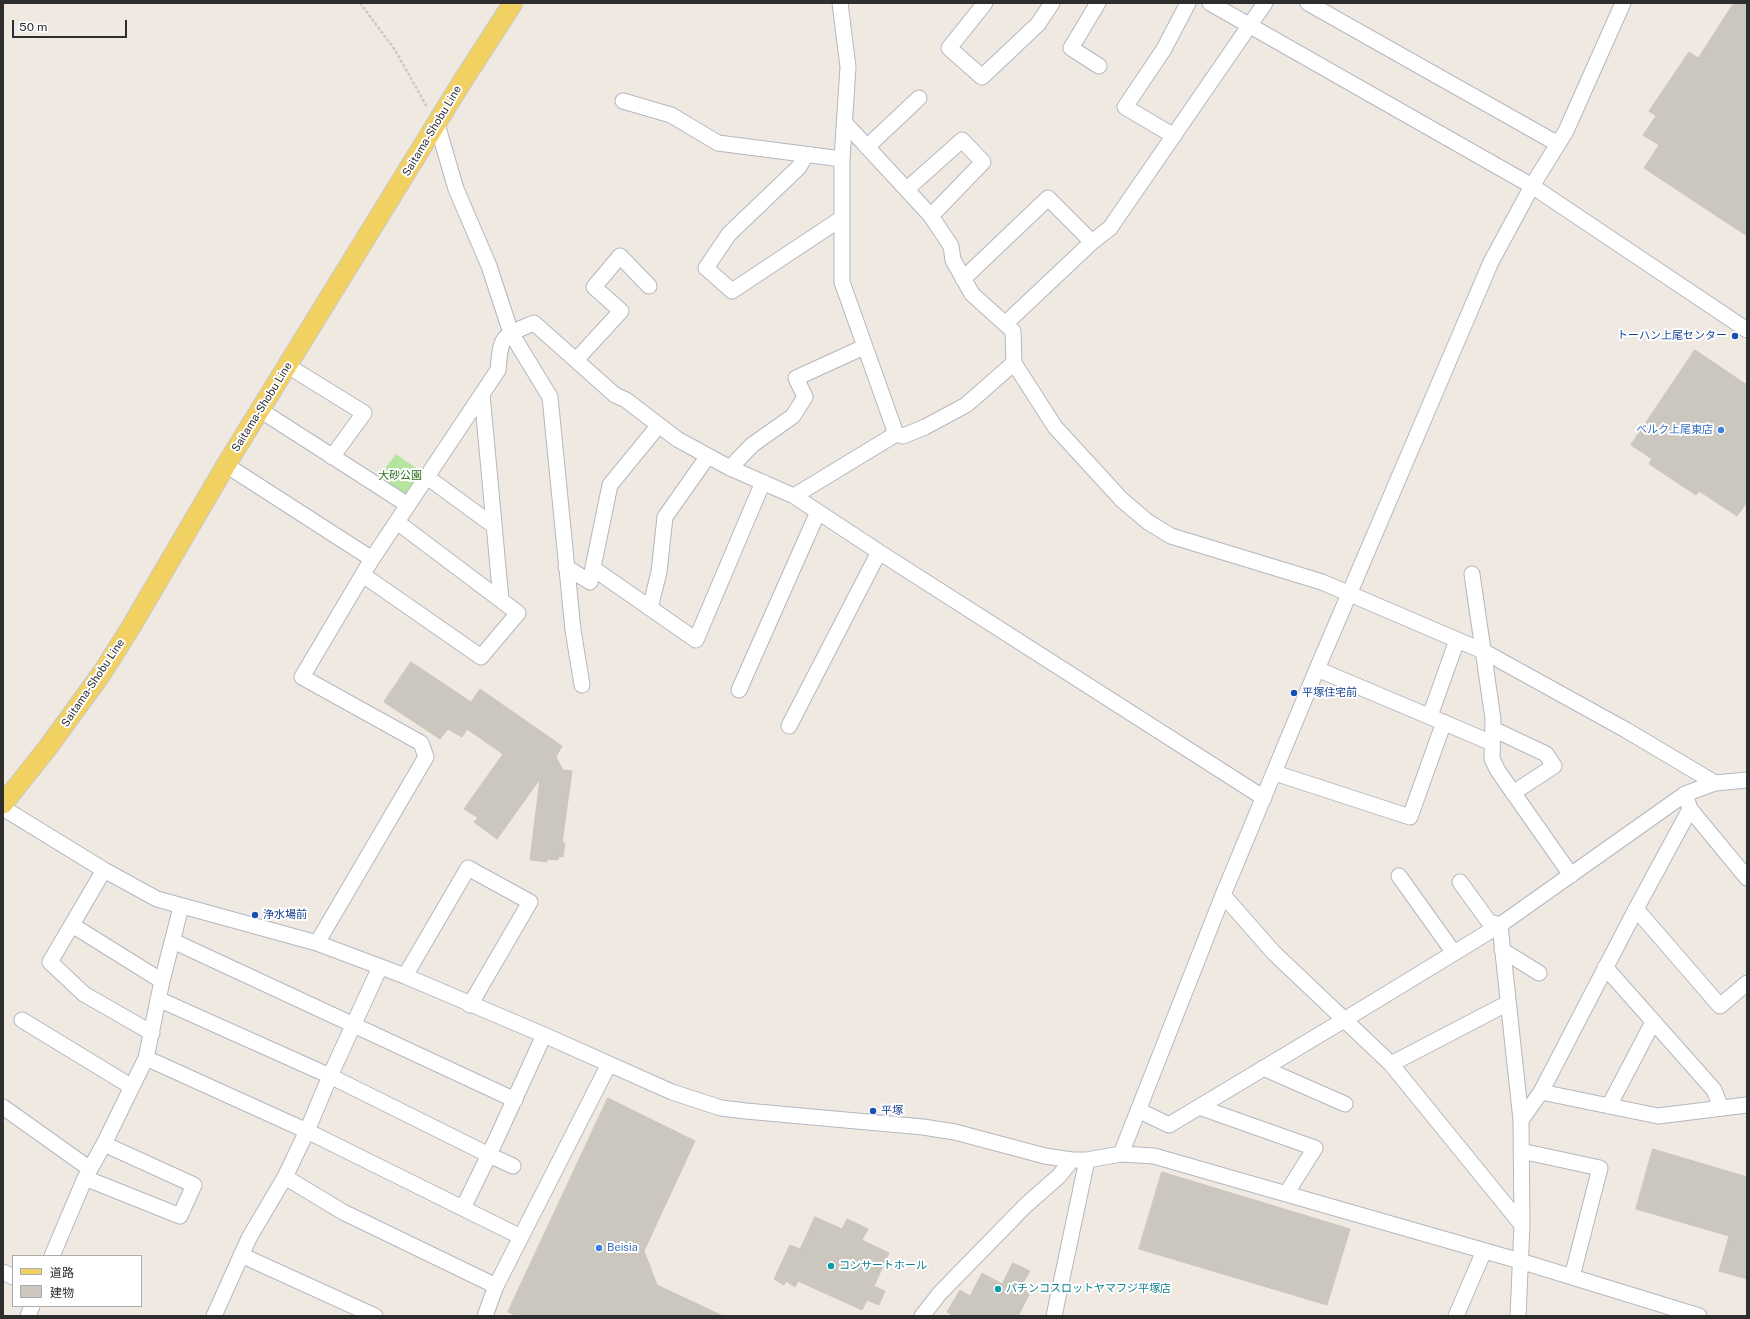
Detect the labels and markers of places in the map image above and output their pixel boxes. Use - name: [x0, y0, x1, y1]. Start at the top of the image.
- place label: トーハン上尾センター: [1617, 329, 1727, 343]
- marker: トーハン上尾センター: [1730, 331, 1740, 341]
- place label: ベルク上尾東店: [1636, 423, 1713, 437]
- marker: ベルク上尾東店: [1716, 425, 1726, 435]
- place label: 平塚住宅前: [1302, 686, 1357, 700]
- marker: 平塚住宅前: [1289, 688, 1299, 698]
- place label: 浄水場前: [263, 908, 307, 922]
- marker: 浄水場前: [250, 910, 260, 920]
- place label: 平塚: [881, 1104, 903, 1118]
- marker: 平塚: [868, 1106, 878, 1116]
- place label: Beisia: [607, 1241, 638, 1255]
- marker: Beisia: [594, 1243, 604, 1253]
- place label: コンサートホール: [839, 1259, 927, 1273]
- marker: コンサートホール: [826, 1261, 836, 1271]
- place label: パチンコスロットヤマフジ平塚店: [1006, 1282, 1171, 1296]
- marker: パチンコスロットヤマフジ平塚店: [993, 1284, 1003, 1294]

